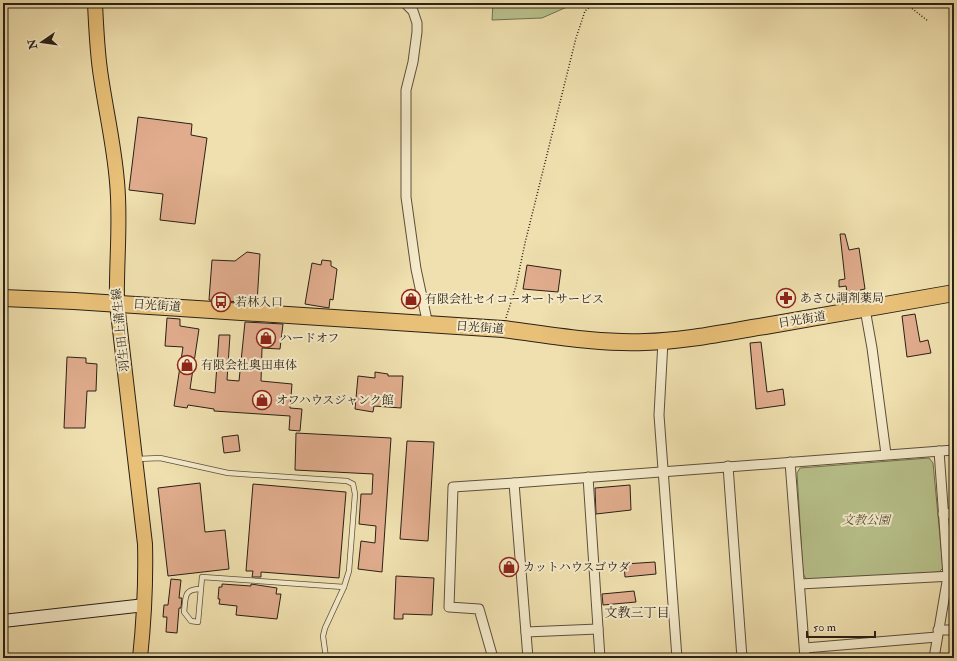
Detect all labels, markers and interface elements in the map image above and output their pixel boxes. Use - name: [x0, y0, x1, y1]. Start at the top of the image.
- north arrow: [22, 22, 62, 62]
- text: N: [25, 37, 40, 51]
- street label: 羽生田上蒲生線: [109, 287, 133, 373]
- pharmacy icon: あさひ調剤薬局: [775, 287, 797, 309]
- shop icon: 有限会社セイコーオートサービス: [400, 288, 422, 310]
- bus stop icon: 若林入口: [210, 291, 232, 313]
- place label: あさひ調剤薬局: [800, 291, 884, 306]
- place label: 有限会社セイコーオートサービス: [425, 292, 604, 307]
- place label: 若林入口: [235, 295, 283, 310]
- street label: 日光街道: [133, 297, 181, 315]
- street label: 日光街道: [777, 309, 827, 331]
- street label: 日光街道: [456, 319, 504, 337]
- shop icon: ハードオフ: [255, 327, 277, 349]
- place label: ハードオフ: [280, 331, 339, 346]
- shop icon: 有限会社奥田車体: [176, 354, 198, 376]
- place label: 有限会社奥田車体: [201, 358, 297, 373]
- shop icon: オフハウスジャンク館: [251, 389, 273, 411]
- place label: オフハウスジャンク館: [276, 393, 394, 408]
- park label: 文教公園: [842, 513, 892, 528]
- shop icon: カットハウスゴウダ: [498, 556, 520, 578]
- place label: カットハウスゴウダ: [523, 560, 630, 575]
- district label: 文教三丁目: [604, 605, 670, 621]
- scale bar: [807, 613, 875, 639]
- text: 50 m: [813, 620, 837, 635]

